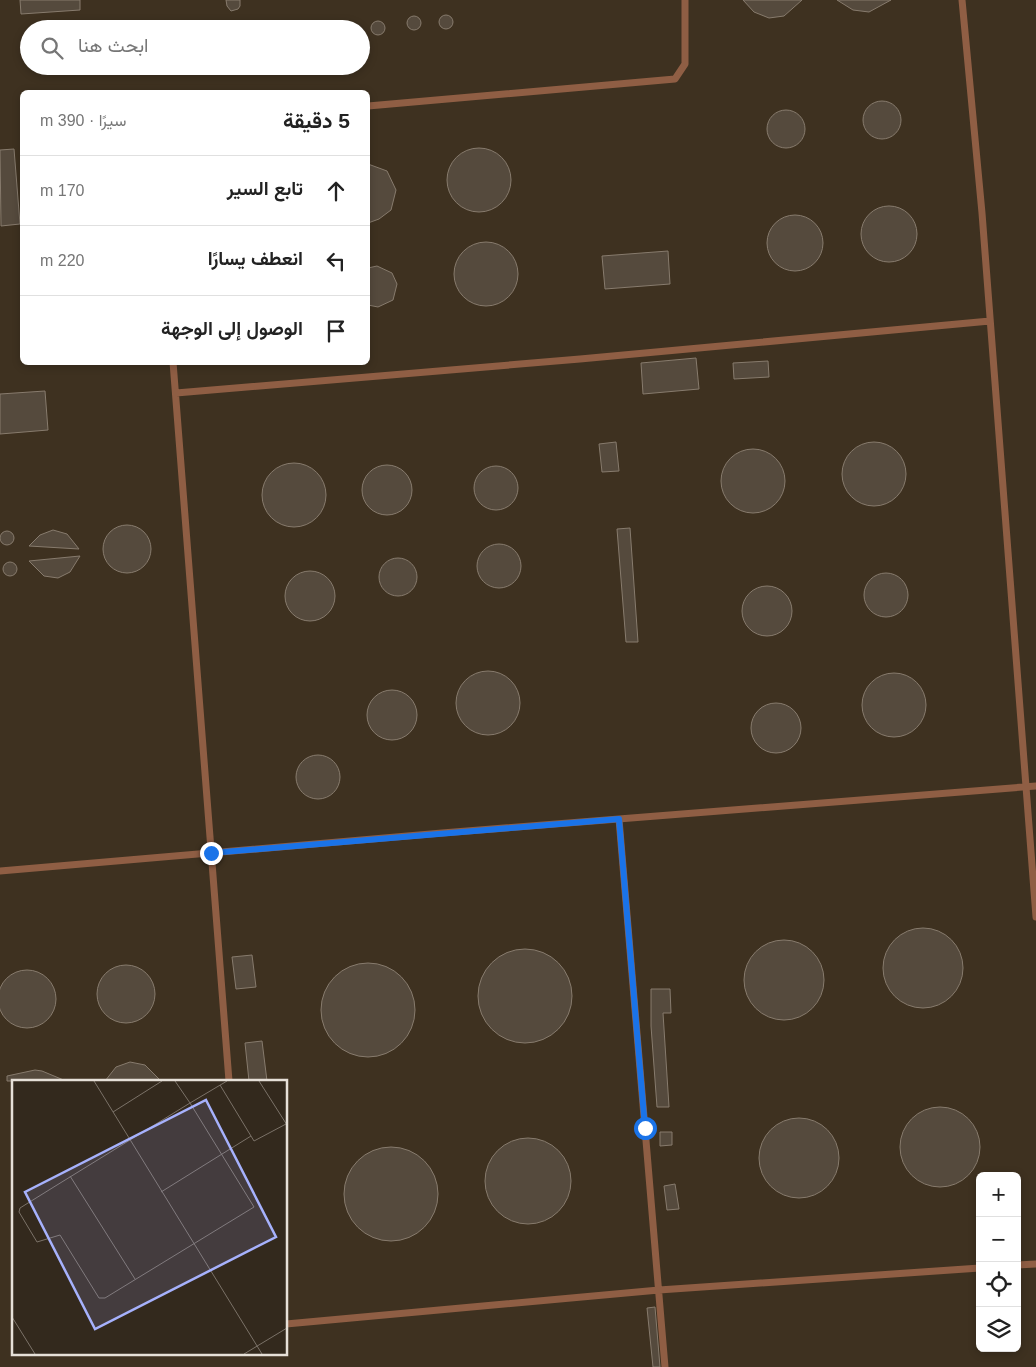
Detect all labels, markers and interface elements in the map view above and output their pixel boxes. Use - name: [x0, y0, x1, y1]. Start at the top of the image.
- search box: [20, 20, 370, 75]
- icon: search: [38, 34, 66, 62]
- text: ابحث هنا: [78, 35, 148, 56]
- text: 5 دقيقة: [283, 109, 350, 132]
- text: سيرًا · 390 m: [40, 112, 126, 129]
- icon: ahead: [322, 177, 350, 205]
- text: تابع السير: [227, 178, 303, 199]
- text: 170 m: [40, 182, 84, 199]
- icon: left: [322, 247, 350, 275]
- text: انعطف يسارًا: [208, 248, 303, 269]
- text: 220 m: [40, 252, 84, 269]
- icon: arrive: [322, 317, 350, 345]
- text: الوصول إلى الوجهة: [161, 318, 303, 339]
- route end: [200, 842, 223, 865]
- inset map: [12, 1080, 288, 1354]
- route start: [634, 1117, 657, 1140]
- map controls: [976, 1172, 1021, 1352]
- button: +: [976, 1172, 1021, 1217]
- button: −: [976, 1217, 1021, 1262]
- button: locate: [976, 1262, 1021, 1307]
- button: layers: [976, 1307, 1021, 1352]

